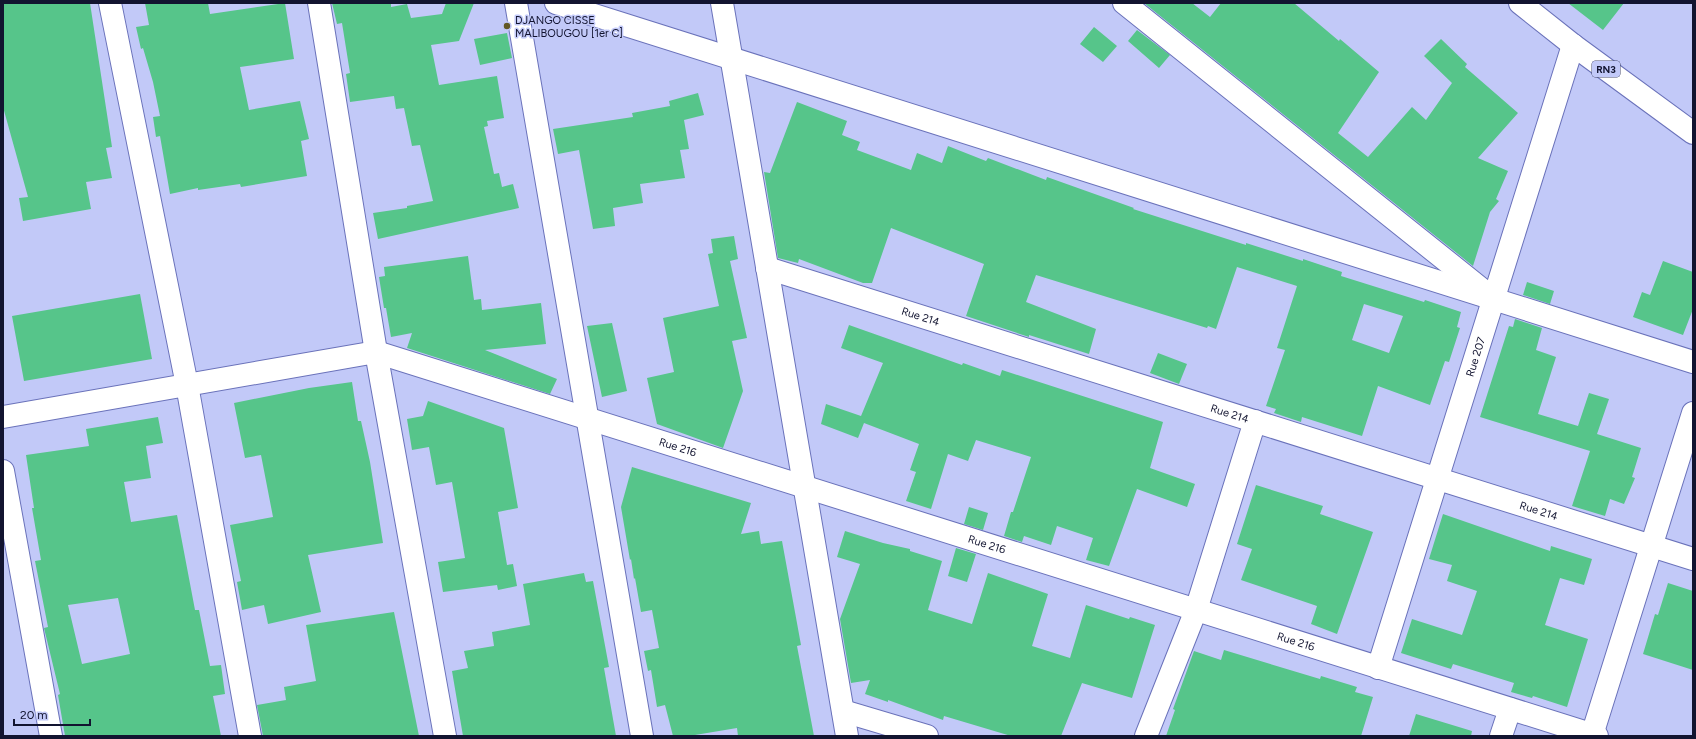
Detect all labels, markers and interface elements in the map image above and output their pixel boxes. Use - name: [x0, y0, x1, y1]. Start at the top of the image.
- place label: DJANGO CISSE MALIBOUGOU [1er C]: [515, 14, 623, 40]
- marker: DJANGO CISSE MALIBOUGOU [1er C]: [502, 21, 512, 31]
- road number: RN3: [1592, 61, 1620, 77]
- street label: Rue 214: [900, 304, 941, 328]
- street label: Rue 207: [1463, 335, 1488, 378]
- street label: Rue 214: [1209, 401, 1251, 426]
- street label: Rue 216: [657, 435, 698, 459]
- street label: Rue 214: [1518, 498, 1560, 523]
- street label: Rue 216: [966, 532, 1007, 556]
- street label: Rue 216: [1276, 629, 1316, 653]
- scale bar: [14, 701, 90, 727]
- text: 20 m: [20, 708, 48, 722]

